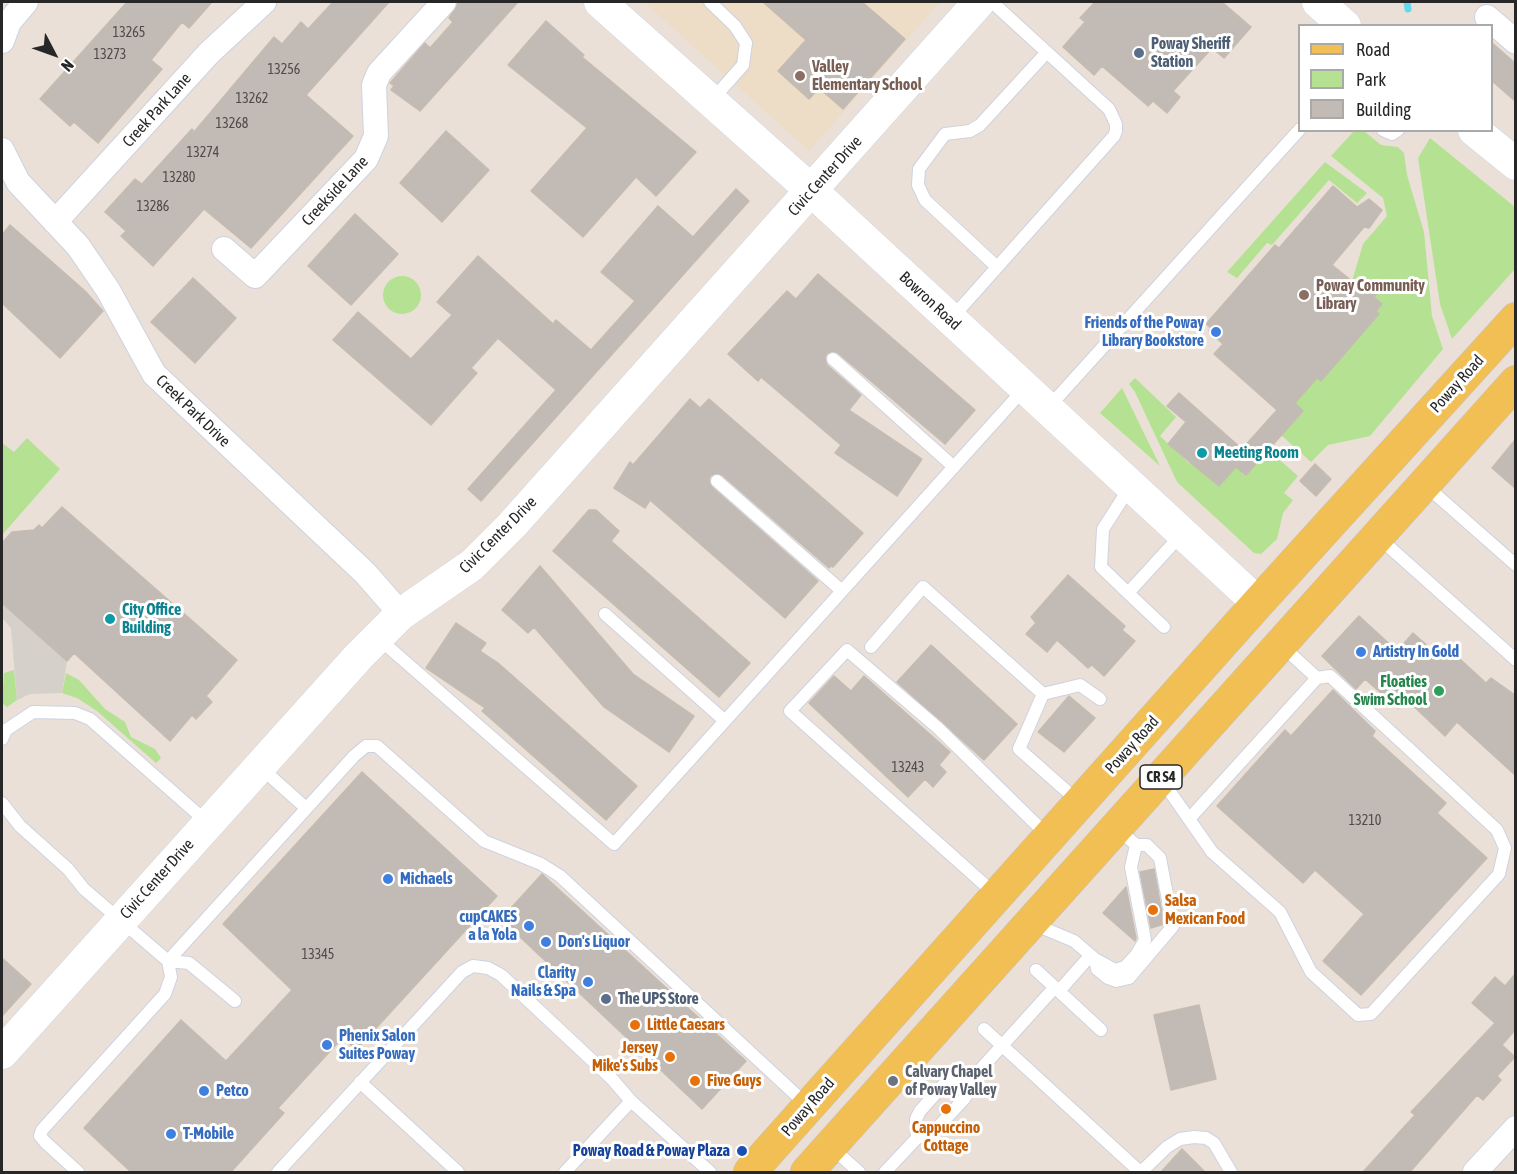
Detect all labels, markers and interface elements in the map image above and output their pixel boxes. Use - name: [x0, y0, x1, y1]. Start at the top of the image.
- north arrow: [24, 24, 84, 84]
- legend: [1298, 24, 1493, 132]
- house number: 13265: [113, 25, 145, 41]
- place label: Poway Sheriff Station: [1151, 34, 1230, 72]
- text: Road: [1356, 39, 1390, 60]
- marker: Poway Sheriff Station: [1132, 46, 1146, 60]
- house number: 13273: [94, 47, 126, 63]
- text: N: [58, 56, 77, 75]
- place label: Valley Elementary School: [812, 57, 922, 95]
- house number: 13256: [268, 62, 300, 78]
- street label: Creek Park Lane: [119, 69, 195, 151]
- marker: Valley Elementary School: [793, 69, 807, 83]
- text: Park: [1356, 69, 1386, 90]
- house number: 13262: [236, 91, 268, 107]
- text: Building: [1356, 99, 1411, 120]
- house number: 13268: [216, 116, 248, 132]
- street label: Civic Center Drive: [784, 132, 866, 220]
- house number: 13274: [187, 145, 219, 161]
- street label: Creekside Lane: [298, 152, 372, 230]
- house number: 13280: [163, 170, 195, 186]
- house number: 13286: [137, 199, 169, 215]
- street label: Bowron Road: [895, 268, 965, 334]
- place label: Poway Community Library: [1316, 276, 1425, 314]
- marker: Poway Community Library: [1297, 288, 1311, 302]
- place label: Friends of the Poway Library Bookstore: [1085, 313, 1204, 351]
- marker: Friends of the Poway Library Bookstore: [1209, 325, 1223, 339]
- street label: Poway Road: [1426, 351, 1488, 417]
- street label: Creek Park Drive: [152, 371, 234, 451]
- place label: Meeting Room: [1214, 443, 1299, 463]
- marker: Meeting Room: [1195, 446, 1209, 460]
- street label: Civic Center Drive: [455, 492, 541, 578]
- place label: City Office Building: [122, 600, 181, 638]
- marker: City Office Building: [103, 612, 117, 626]
- place label: Artistry In Gold: [1373, 642, 1459, 662]
- marker: Artistry In Gold: [1354, 645, 1368, 659]
- place label: Floaties Swim School: [1354, 672, 1427, 710]
- marker: Floaties Swim School: [1432, 684, 1446, 698]
- street label: Poway Road: [1101, 712, 1163, 778]
- house number: 13243: [892, 760, 924, 776]
- road number: CR S4: [1140, 765, 1182, 789]
- house number: 13210: [1349, 813, 1381, 829]
- street label: Civic Center Drive: [116, 835, 198, 923]
- place label: Michaels: [400, 869, 453, 889]
- marker: Michaels: [381, 872, 395, 886]
- place label: Salsa Mexican Food: [1165, 891, 1245, 929]
- marker: Salsa Mexican Food: [1146, 903, 1160, 917]
- place label: cupCAKES a la Yola: [459, 907, 517, 945]
- marker: cupCAKES a la Yola: [522, 919, 536, 933]
- place label: Don's Liquor: [558, 932, 630, 952]
- marker: Don's Liquor: [539, 935, 553, 949]
- house number: 13345: [302, 947, 334, 963]
- place label: Clarity Nails & Spa: [511, 963, 576, 1001]
- marker: Clarity Nails & Spa: [581, 975, 595, 989]
- place label: The UPS Store: [618, 989, 699, 1009]
- marker: The UPS Store: [599, 992, 613, 1006]
- place label: Little Caesars: [647, 1015, 725, 1035]
- marker: Little Caesars: [628, 1018, 642, 1032]
- place label: Phenix Salon Suites Poway: [339, 1026, 415, 1064]
- marker: Phenix Salon Suites Poway: [320, 1038, 334, 1052]
- place label: Jersey Mike's Subs: [592, 1038, 658, 1076]
- marker: Jersey Mike's Subs: [663, 1050, 677, 1064]
- place label: Calvary Chapel of Poway Valley: [905, 1062, 997, 1100]
- place label: Five Guys: [707, 1071, 761, 1091]
- marker: Five Guys: [688, 1074, 702, 1088]
- street label: Poway Road: [777, 1074, 839, 1140]
- marker: Calvary Chapel of Poway Valley: [886, 1074, 900, 1088]
- place label: Petco: [216, 1081, 249, 1101]
- marker: Petco: [197, 1084, 211, 1098]
- marker: Cappuccino Cottage: [939, 1102, 953, 1116]
- place label: Cappuccino Cottage: [912, 1118, 980, 1156]
- place label: T-Mobile: [183, 1124, 234, 1144]
- marker: T-Mobile: [164, 1127, 178, 1141]
- place label: Poway Road & Poway Plaza: [573, 1141, 730, 1161]
- marker: Poway Road & Poway Plaza: [735, 1144, 749, 1158]

